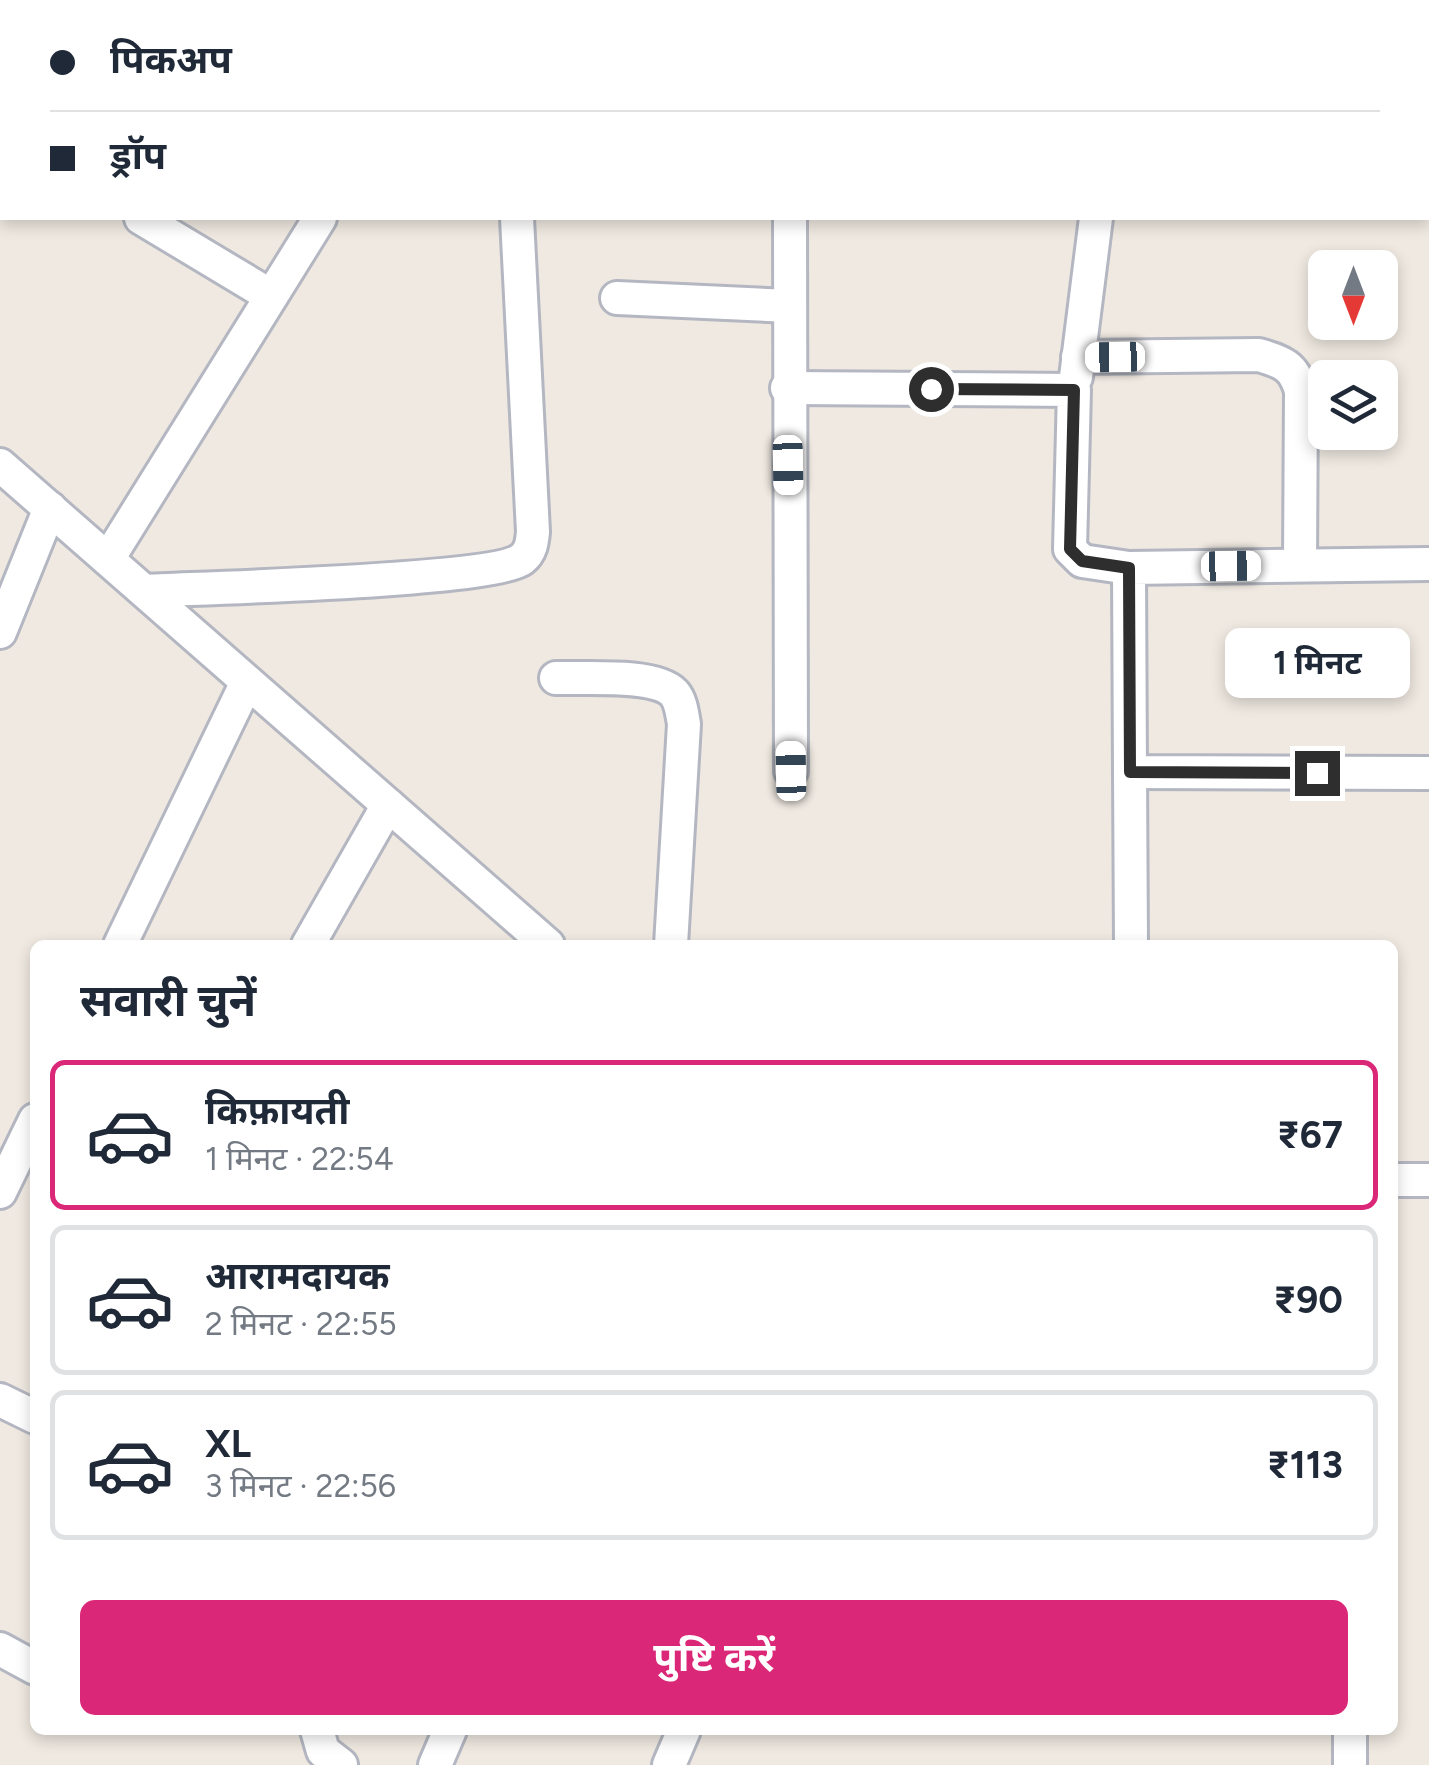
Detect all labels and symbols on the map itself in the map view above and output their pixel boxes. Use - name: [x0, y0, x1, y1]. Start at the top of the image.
- north arrow: [1308, 250, 1398, 340]
- car: [1085, 341, 1145, 373]
- route start: [909, 367, 954, 412]
- car: [772, 435, 804, 495]
- car: [1201, 550, 1261, 582]
- callout: 1 मिनट: [1224, 628, 1410, 698]
- car: [775, 741, 807, 801]
- route end: [1295, 751, 1340, 796]

